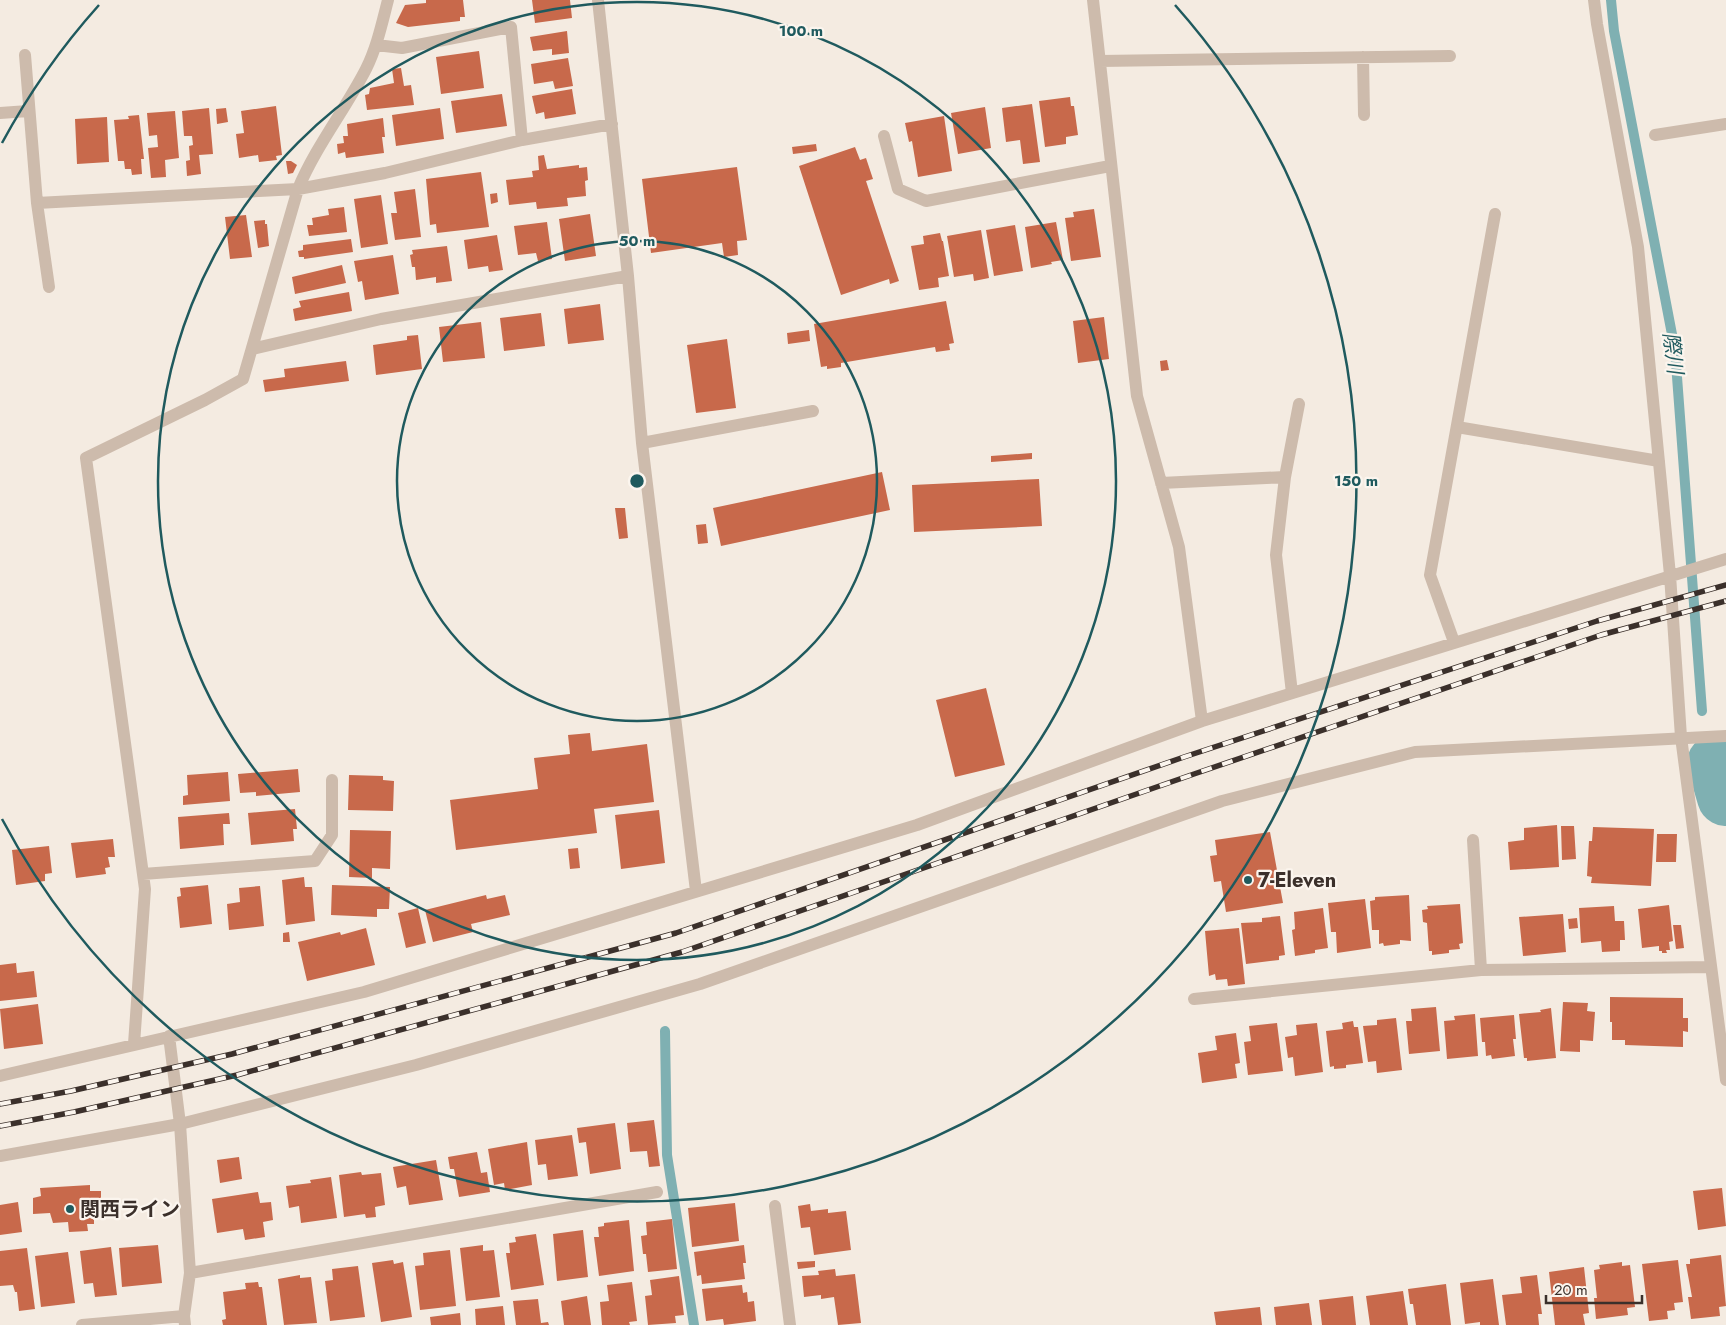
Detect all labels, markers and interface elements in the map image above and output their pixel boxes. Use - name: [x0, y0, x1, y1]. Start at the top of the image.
- text: 100 m: [779, 20, 823, 42]
- text: 50 m: [619, 230, 655, 252]
- water label: 際川: [1656, 330, 1691, 378]
- text: 150 m: [1334, 470, 1378, 492]
- centre of rings: [628, 472, 646, 490]
- place label: 7-Eleven: [1258, 866, 1336, 895]
- marker: 7-Eleven: [1242, 874, 1254, 886]
- place label: 関西ライン: [80, 1195, 180, 1224]
- marker: 関西ライン: [64, 1203, 76, 1215]
- scale bar: [1546, 1272, 1642, 1304]
- text: 20 m: [1554, 1279, 1588, 1301]

